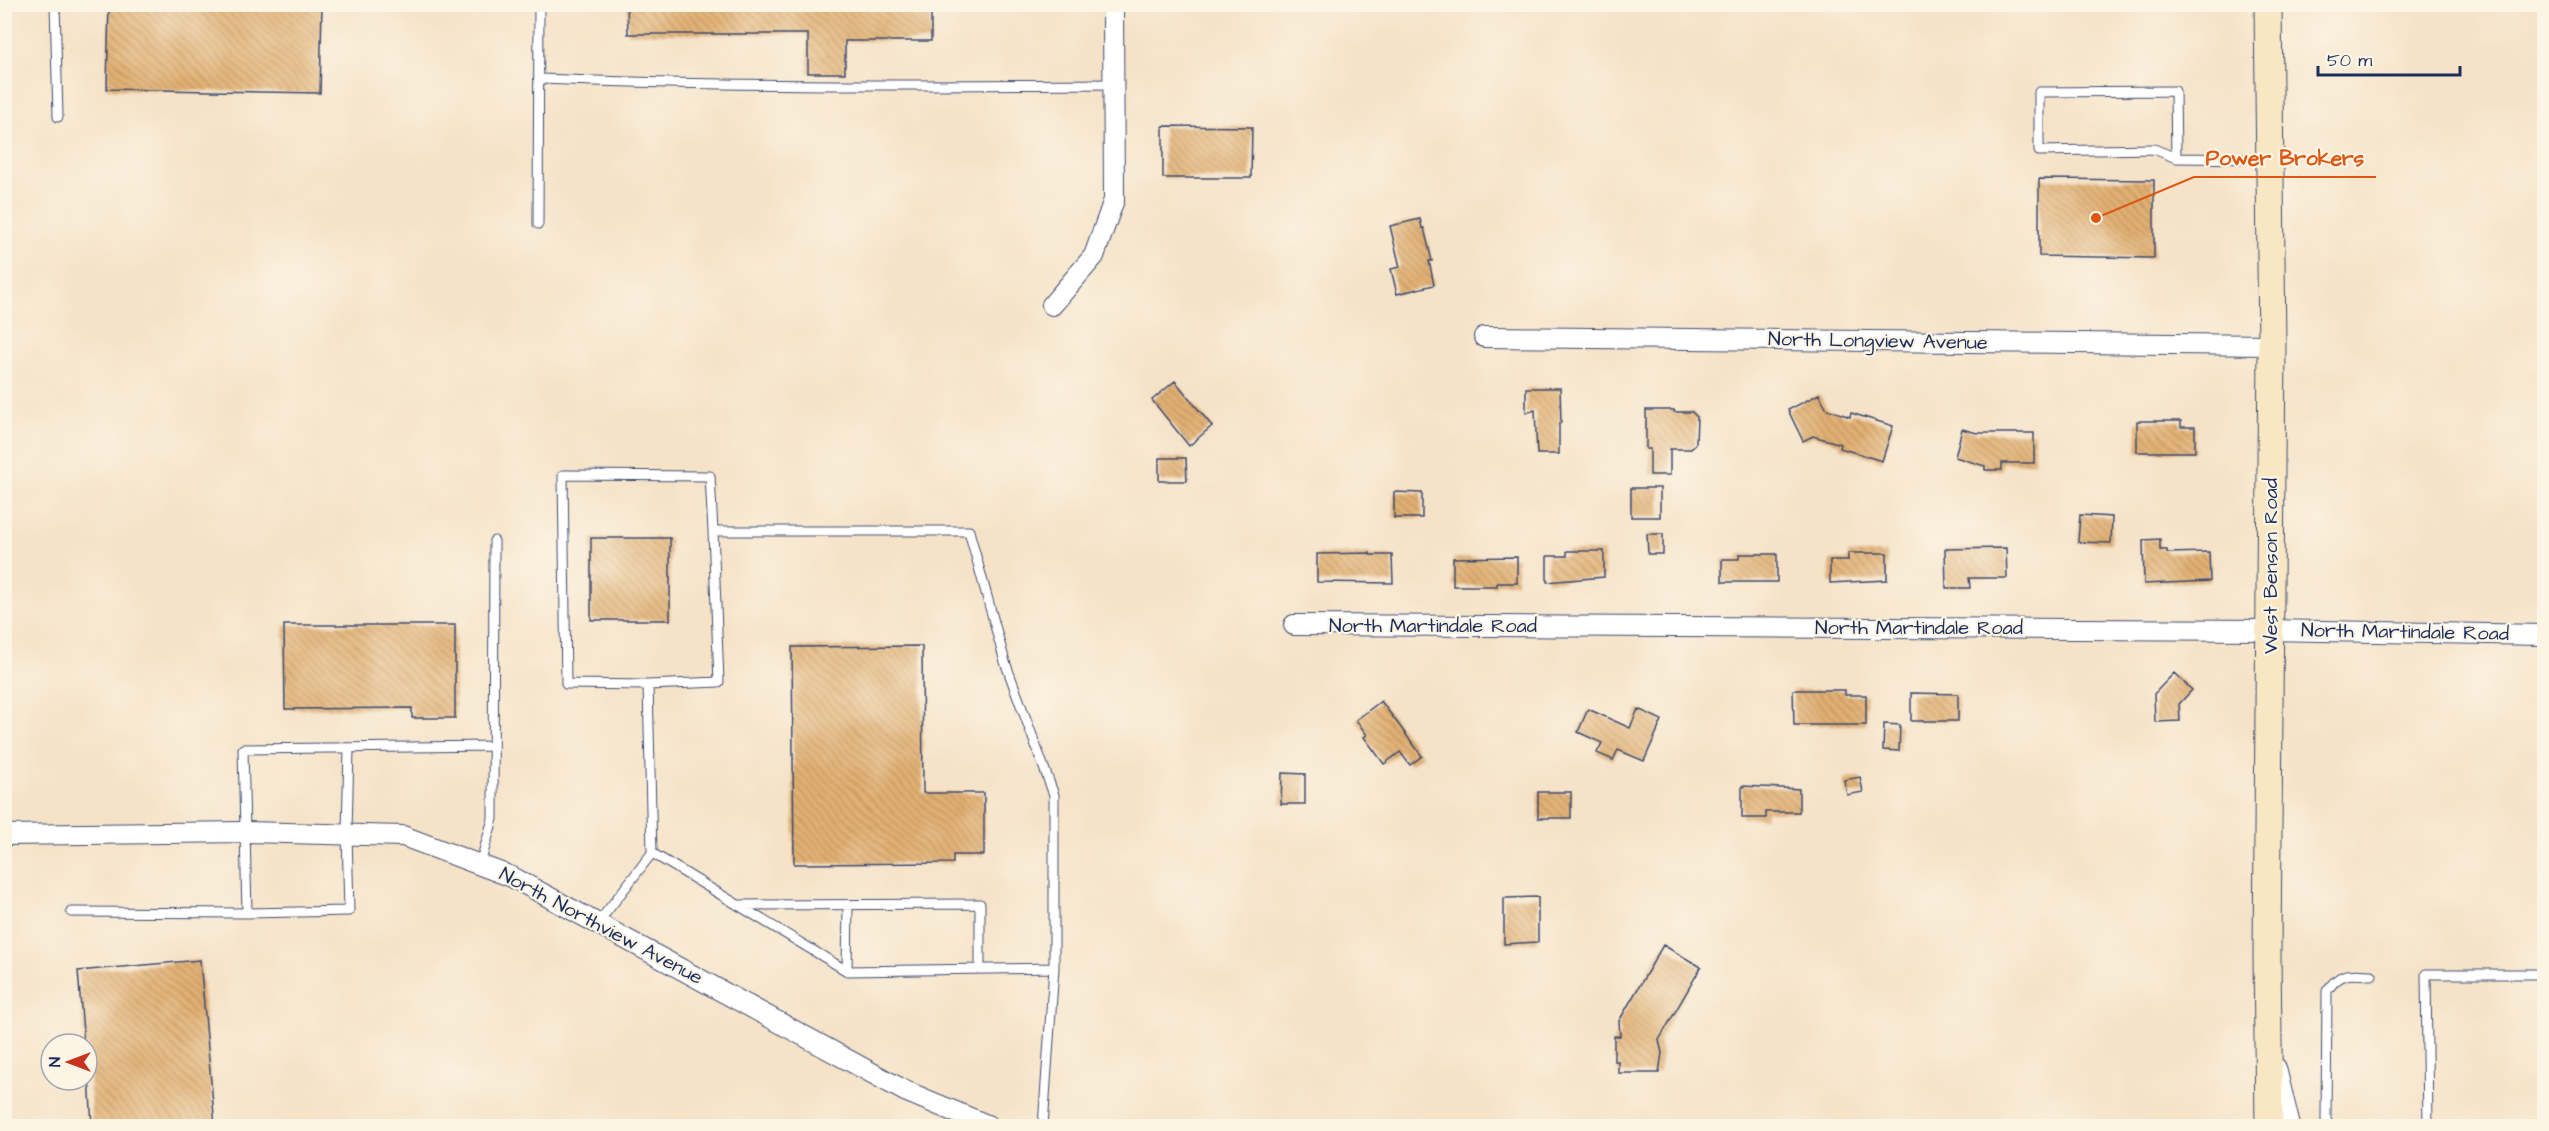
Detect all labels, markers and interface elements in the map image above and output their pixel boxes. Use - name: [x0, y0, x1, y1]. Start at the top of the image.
- scale bar: [2318, 39, 2460, 77]
- text: 50 m: [2327, 48, 2372, 73]
- callout: Power Brokers: [2194, 138, 2376, 177]
- text: Power Brokers: [2206, 144, 2365, 173]
- street label: North Longview Avenue: [1768, 325, 1988, 358]
- street label: West Benson Road: [2257, 478, 2285, 654]
- street label: North Martindale Road: [1329, 612, 1537, 640]
- street label: North Martindale Road: [1815, 614, 2023, 642]
- street label: North Martindale Road: [2301, 616, 2509, 648]
- street label: North Northview Avenue: [494, 860, 708, 992]
- north arrow: [39, 1032, 99, 1092]
- text: N: [44, 1057, 66, 1067]

